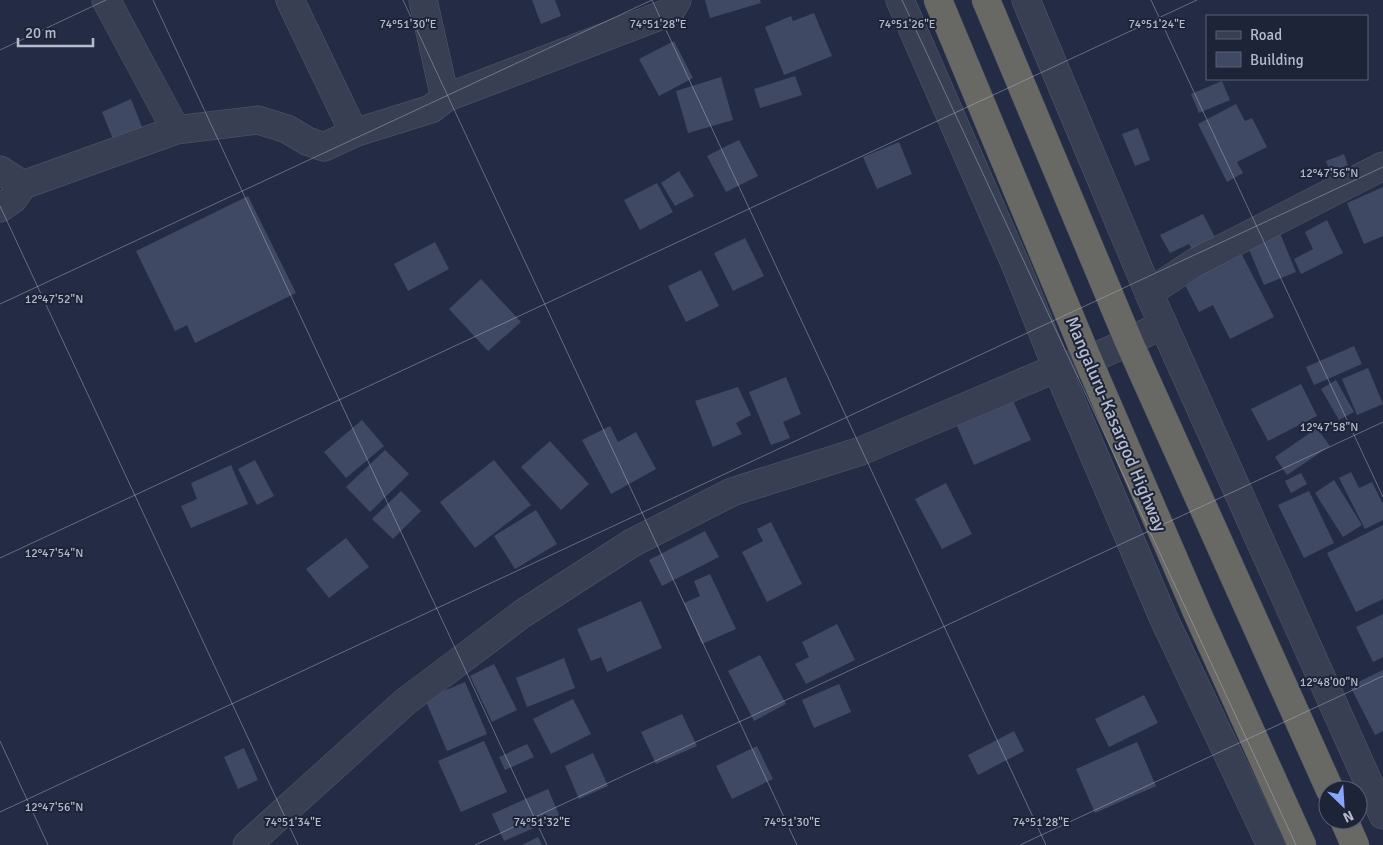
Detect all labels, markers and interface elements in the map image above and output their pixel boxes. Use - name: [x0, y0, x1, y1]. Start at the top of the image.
- scale bar: [18, 15, 92, 47]
- legend: [1206, 15, 1368, 80]
- text: 74°51'30"E: [379, 17, 437, 32]
- text: 74°51'28"E: [629, 17, 687, 32]
- text: 74°51'26"E: [878, 17, 936, 32]
- text: 74°51'24"E: [1128, 17, 1186, 32]
- text: 20 m: [25, 24, 56, 42]
- text: Road: [1250, 26, 1282, 44]
- text: Building: [1250, 51, 1304, 69]
- text: 12°47'56"N: [1300, 166, 1358, 181]
- text: 12°47'52"N: [25, 292, 83, 307]
- street label: Mangaluru-Kasargod Highway: [1061, 313, 1172, 535]
- text: 12°47'58"N: [1300, 420, 1358, 435]
- text: 12°47'54"N: [25, 546, 83, 561]
- text: 12°48'00"N: [1300, 675, 1358, 690]
- north arrow: [1318, 780, 1368, 830]
- text: 12°47'56"N: [25, 800, 83, 815]
- text: N: [1340, 807, 1356, 826]
- text: 74°51'34"E: [264, 815, 322, 830]
- text: 74°51'32"E: [513, 815, 571, 830]
- text: 74°51'30"E: [763, 815, 821, 830]
- text: 74°51'28"E: [1012, 815, 1070, 830]

